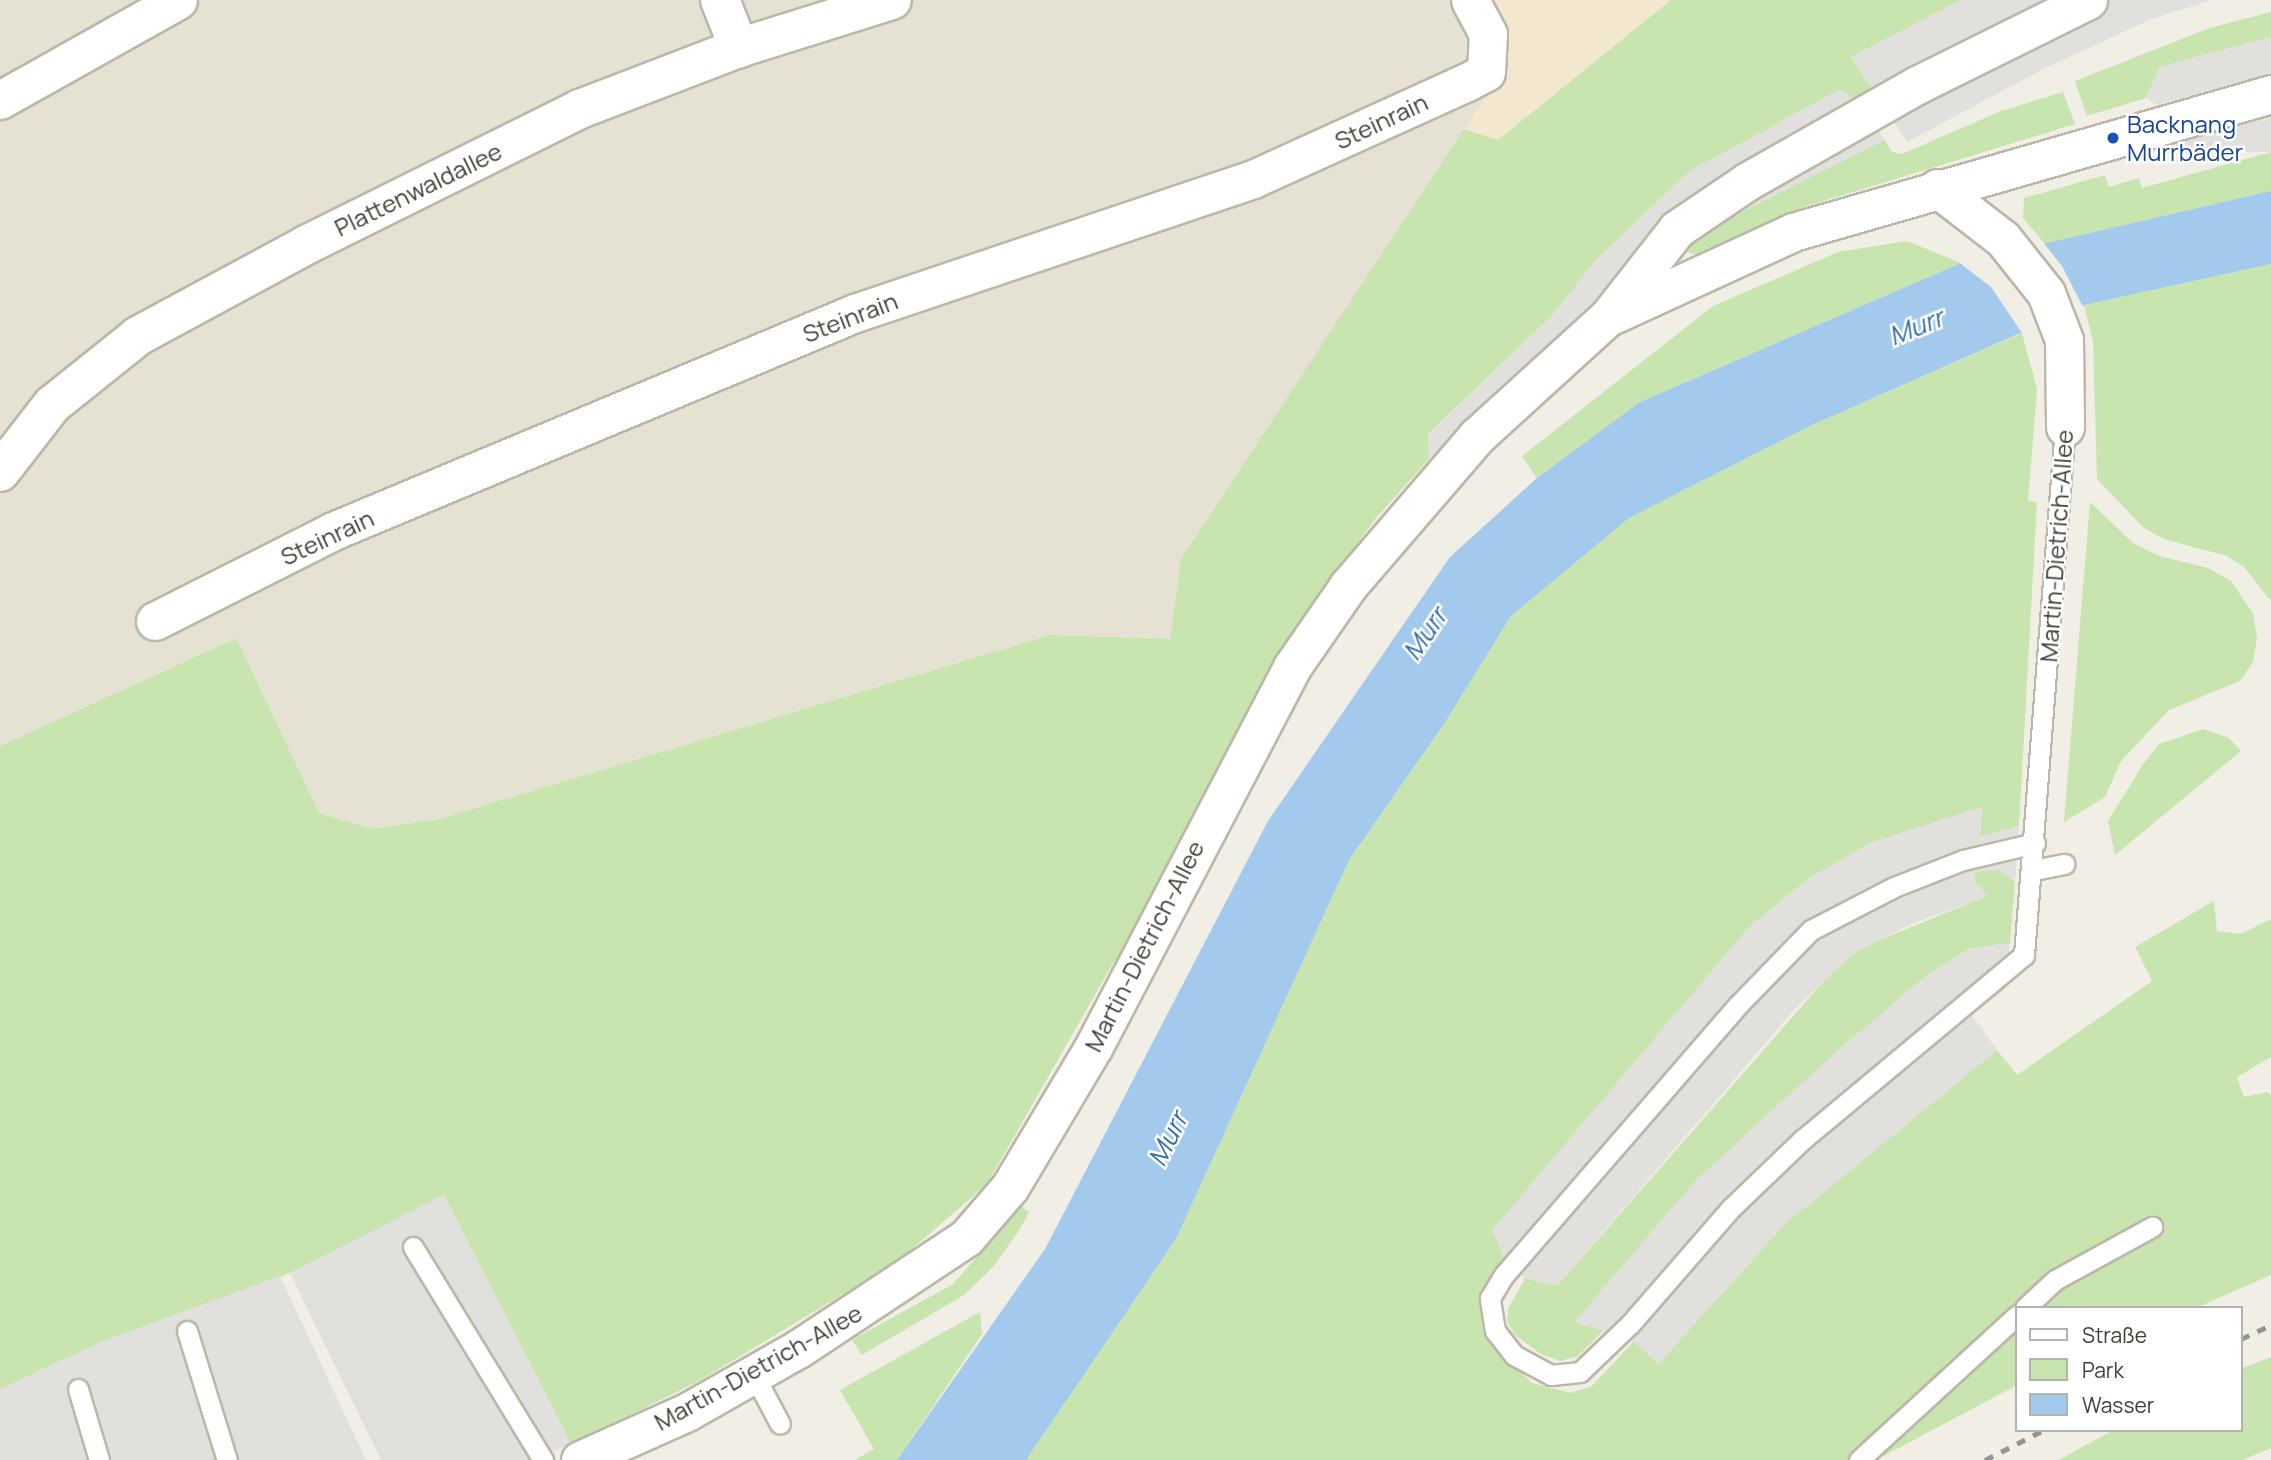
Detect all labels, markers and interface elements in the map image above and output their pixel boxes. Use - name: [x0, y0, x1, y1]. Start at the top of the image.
- street label: Steinrain: [1330, 87, 1432, 155]
- place label: Backnang Murrbäder: [2127, 110, 2243, 166]
- marker: Backnang Murrbäder: [2105, 130, 2121, 146]
- street label: Plattenwaldallee: [330, 136, 506, 242]
- street label: Steinrain: [799, 286, 901, 348]
- water label: Murr: [1884, 302, 1948, 352]
- street label: Martin-Dietrich-Allee: [2034, 429, 2078, 663]
- street label: Steinrain: [276, 503, 378, 571]
- water label: Murr: [1396, 602, 1454, 666]
- street label: Martin-Dietrich-Allee: [1078, 836, 1210, 1056]
- water label: Murr: [1142, 1107, 1194, 1171]
- street label: Martin-Dietrich-Allee: [649, 1298, 867, 1436]
- legend: [2016, 1306, 2243, 1432]
- text: Straße: [2082, 1321, 2147, 1349]
- text: Park: [2082, 1356, 2124, 1384]
- text: Wasser: [2082, 1391, 2154, 1419]

